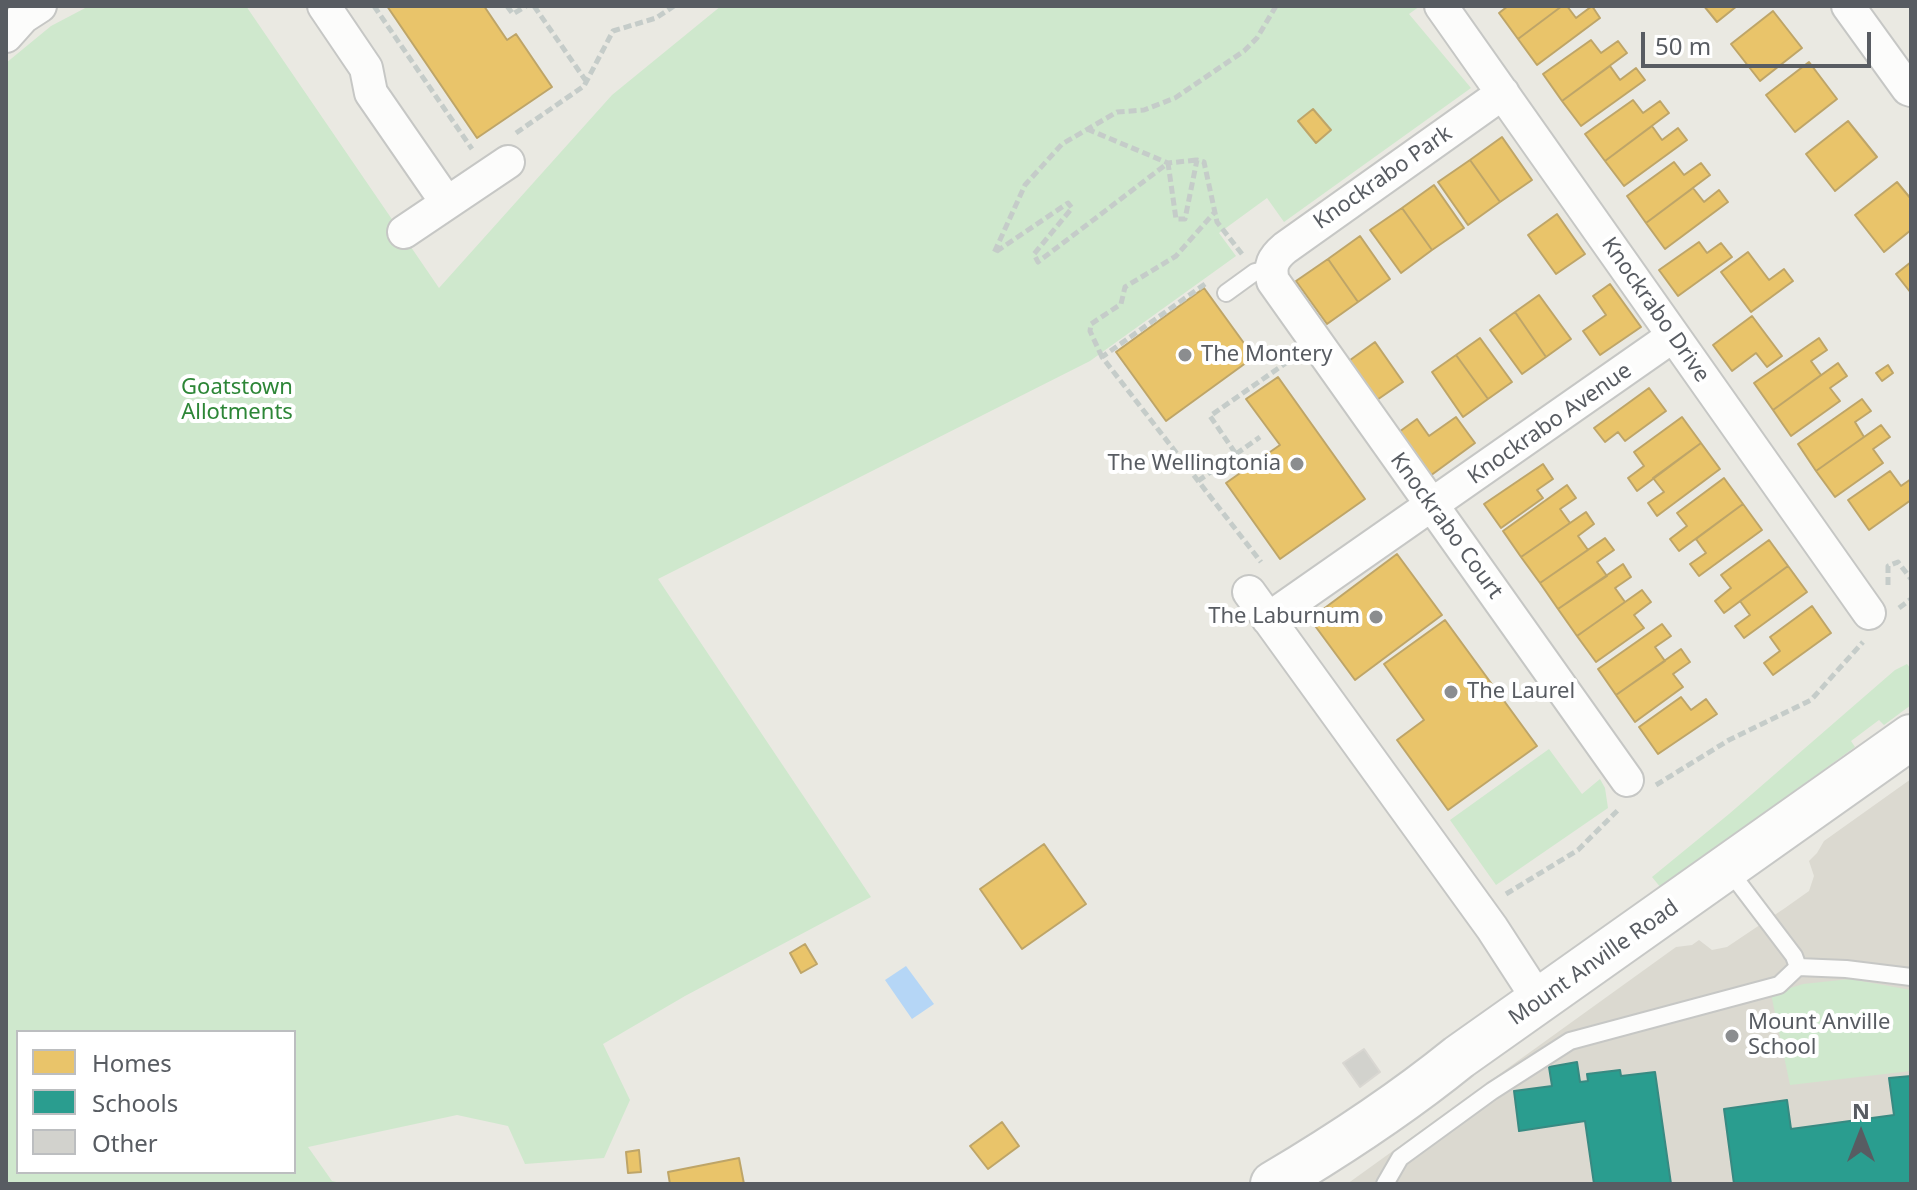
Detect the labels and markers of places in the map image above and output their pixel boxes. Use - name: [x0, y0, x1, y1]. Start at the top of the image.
- place label: The Montery: [1201, 342, 1332, 368]
- marker: The Montery: [1176, 346, 1194, 364]
- place label: The Wellingtonia: [1108, 451, 1281, 477]
- marker: The Wellingtonia: [1288, 455, 1306, 473]
- place label: The Laburnum: [1208, 604, 1360, 630]
- marker: The Laburnum: [1367, 608, 1385, 626]
- place label: The Laurel: [1467, 679, 1575, 705]
- marker: The Laurel: [1442, 683, 1460, 701]
- place label: Mount Anville School: [1748, 1010, 1890, 1062]
- marker: Mount Anville School: [1723, 1027, 1741, 1045]

